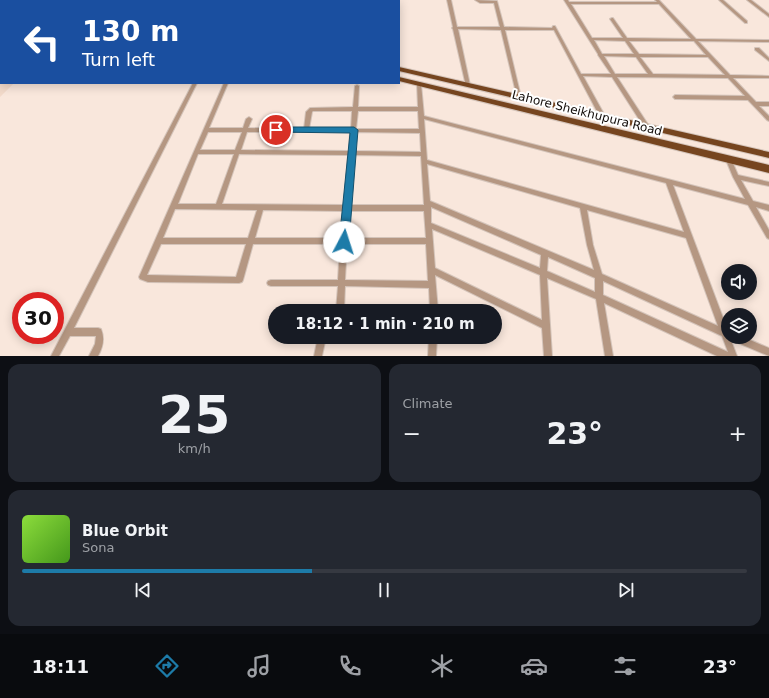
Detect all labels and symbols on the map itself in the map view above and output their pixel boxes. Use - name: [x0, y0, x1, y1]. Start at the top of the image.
- street label: Lahore Sheikhupura Road: [510, 88, 664, 138]
- pin: [259, 113, 293, 147]
- position arrow: [323, 221, 365, 263]
- speed limit sign: 30: [12, 292, 64, 344]

